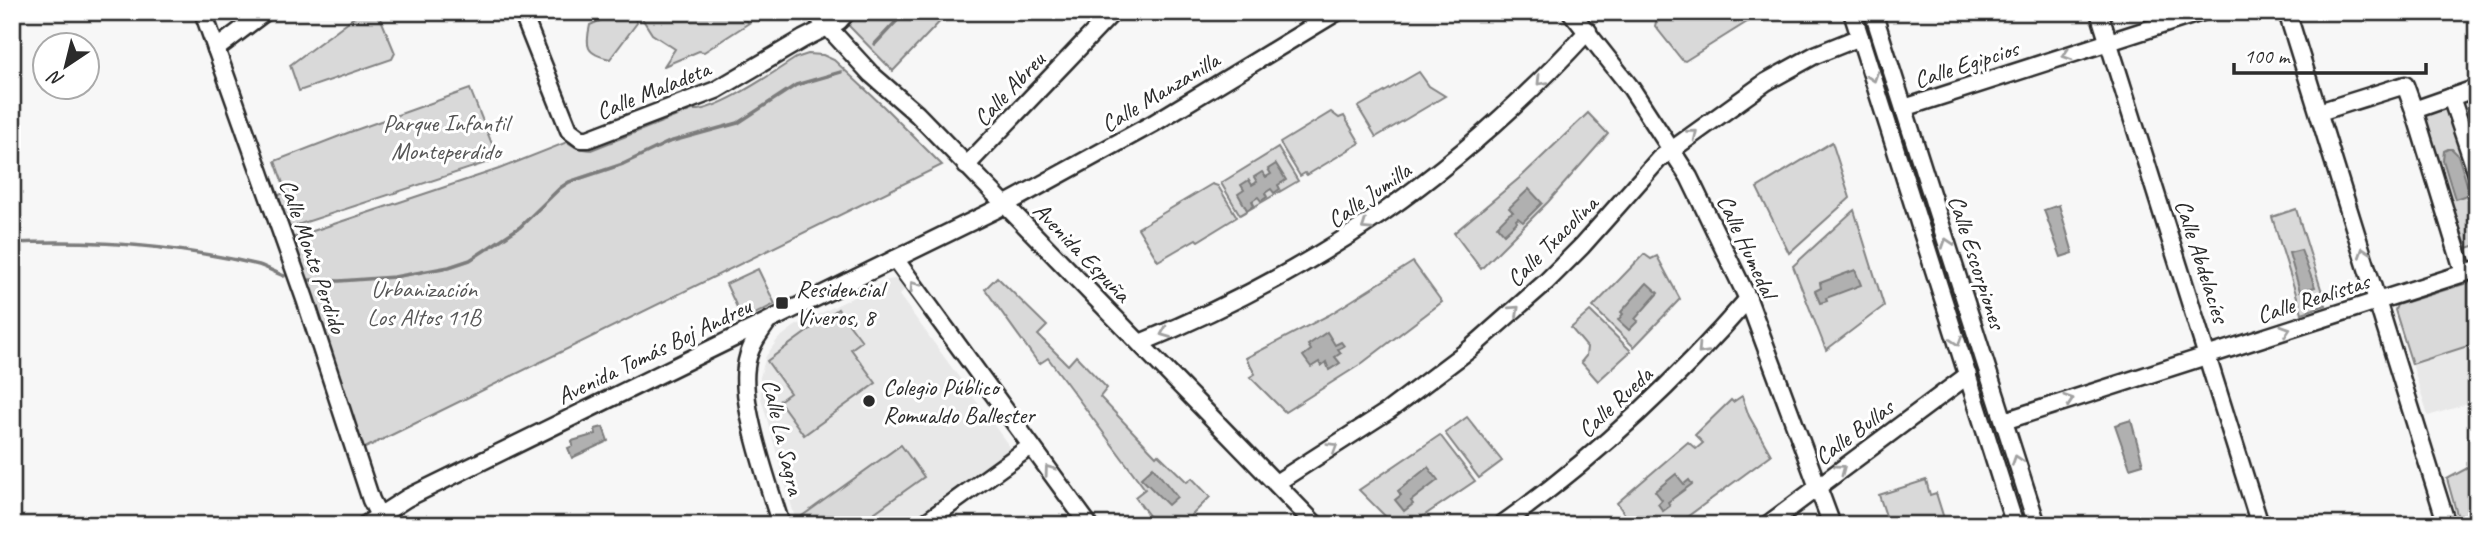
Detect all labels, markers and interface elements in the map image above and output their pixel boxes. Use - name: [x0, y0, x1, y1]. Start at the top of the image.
- north arrow: [32, 32, 102, 102]
- scale bar: [2234, 32, 2426, 76]
- street label: Calle Egipcios: [1910, 33, 2024, 95]
- text: 100 m: [2244, 43, 2291, 69]
- street label: Calle Abreu: [967, 44, 1053, 133]
- street label: Calle Manzanilla: [1095, 44, 1226, 139]
- one-way arrow: [2061, 47, 2073, 62]
- street label: Calle Maladeta: [592, 53, 716, 126]
- text: N: [42, 64, 69, 92]
- one-way arrow: [1865, 71, 1879, 83]
- one-way arrow: [1536, 73, 1549, 86]
- park label: Parque Infantil Monteperdido: [383, 108, 513, 166]
- one-way arrow: [1685, 130, 1698, 142]
- street label: Calle Jumilla: [1321, 155, 1418, 235]
- street label: Calle Monte Perdido: [273, 175, 354, 338]
- street label: Calle Txacolina: [1500, 187, 1606, 293]
- street label: Calle Humedal: [1710, 190, 1786, 306]
- street label: Calle Escorpiones: [1941, 191, 2013, 334]
- street label: Avenida Espuña: [1027, 195, 1138, 310]
- street label: Calle Abdelacíes: [2168, 196, 2237, 329]
- one-way arrow: [1361, 218, 1374, 230]
- one-way arrow: [1941, 237, 1955, 250]
- one-way arrow: [2357, 247, 2372, 259]
- street label: Calle Realistas: [2253, 265, 2375, 330]
- park label: Urbanización Los Altos 11B: [367, 274, 482, 332]
- place label: Residencial Viveros, 8: [796, 274, 888, 332]
- one-way arrow: [910, 281, 923, 294]
- street label: Avenida Tomás Boj Andreu: [552, 290, 758, 411]
- marker: Residencial Viveros, 8: [774, 295, 790, 311]
- one-way arrow: [1507, 306, 1520, 318]
- one-way arrow: [1160, 324, 1172, 338]
- one-way arrow: [2279, 324, 2291, 339]
- one-way arrow: [1949, 334, 1963, 346]
- one-way arrow: [1698, 342, 1711, 355]
- street label: Calle Rueda: [1571, 359, 1660, 444]
- place label: Colegio Público Romualdo Ballester: [883, 372, 1037, 430]
- street label: Calle La Sagra: [755, 376, 811, 499]
- street label: Calle Bullas: [1808, 391, 1901, 472]
- marker: Colegio Público Romualdo Ballester: [861, 393, 877, 409]
- one-way arrow: [2062, 394, 2075, 408]
- one-way arrow: [1326, 442, 1339, 455]
- one-way arrow: [2010, 454, 2025, 466]
- one-way arrow: [1044, 465, 1057, 478]
- one-way arrow: [1834, 465, 1846, 478]

